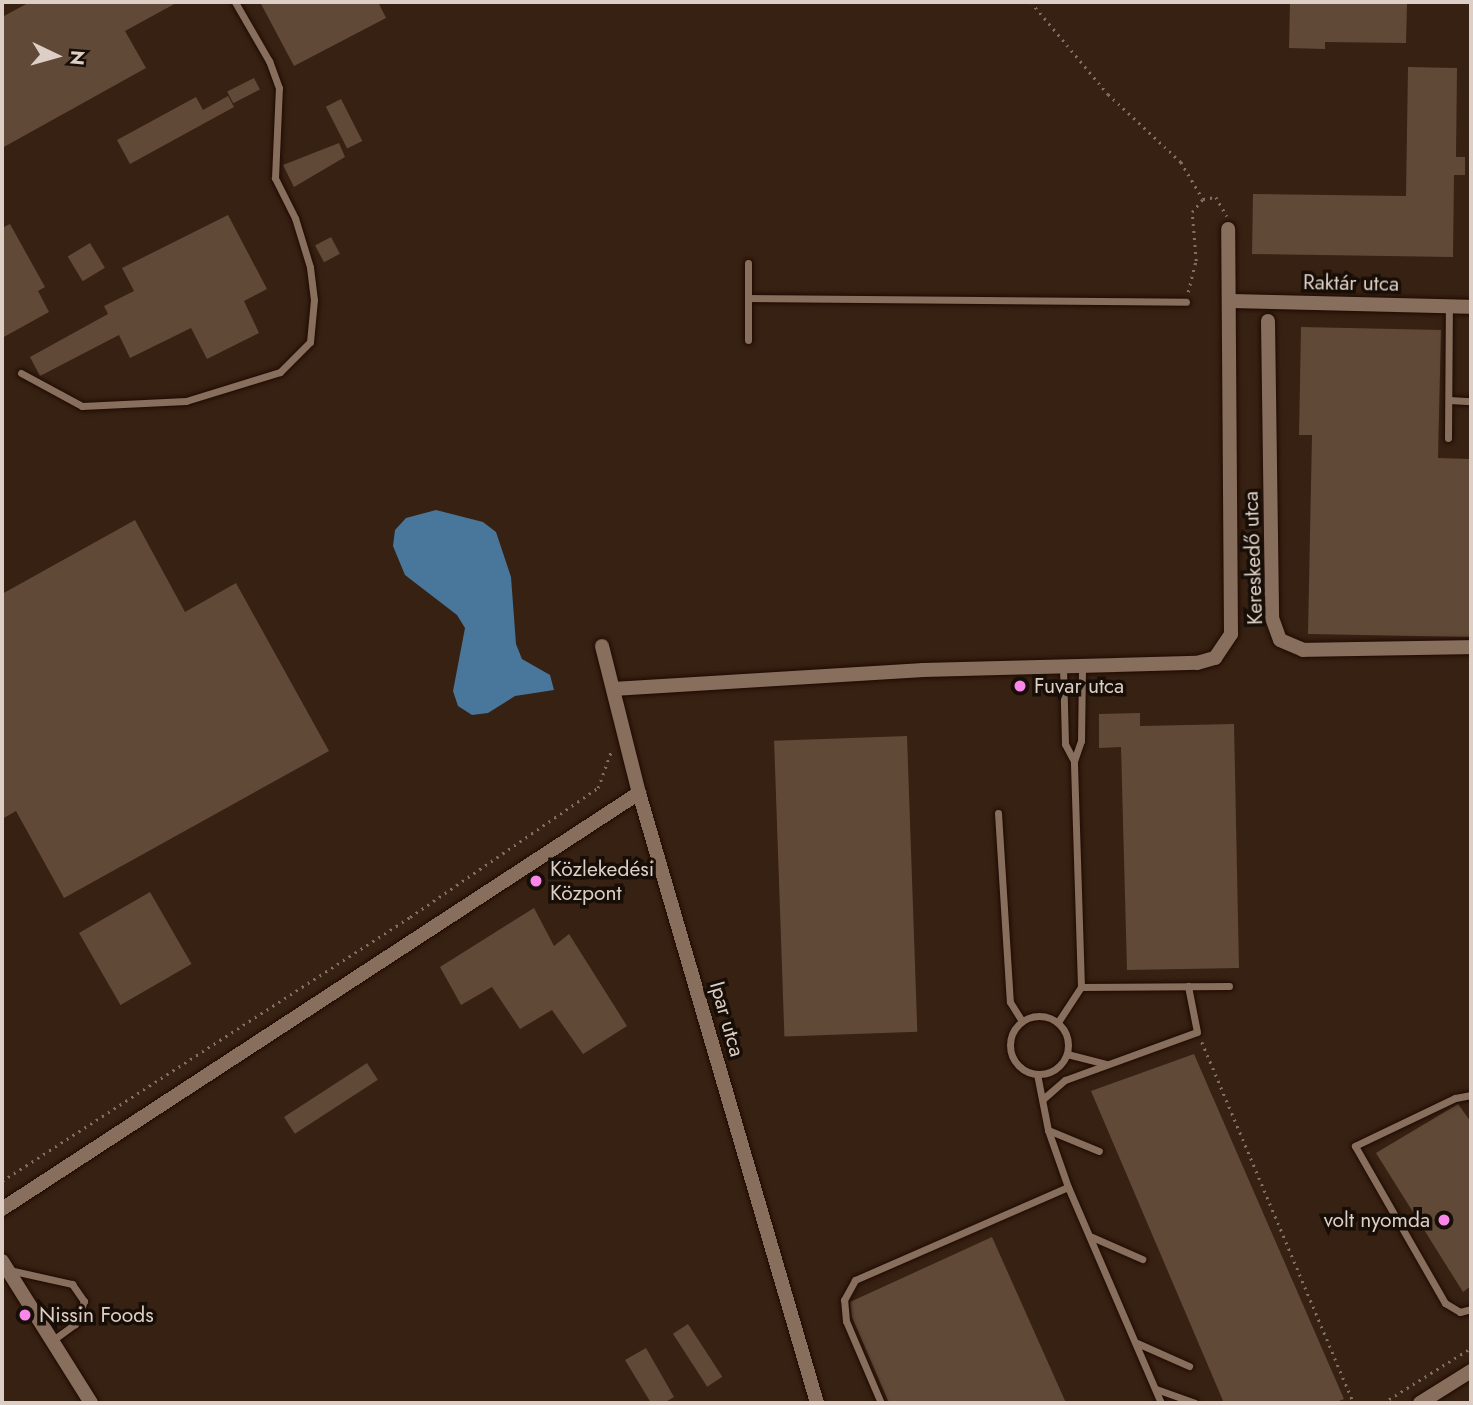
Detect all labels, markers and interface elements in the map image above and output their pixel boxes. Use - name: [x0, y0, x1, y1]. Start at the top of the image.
- north arrow: [21, 21, 91, 91]
- text: N: [63, 49, 92, 67]
- street label: Raktár utca: [1303, 270, 1399, 296]
- street label: Kereskedő utca: [1238, 491, 1268, 625]
- place label: Fuvar utca: [1034, 673, 1124, 699]
- marker: Fuvar utca: [1012, 678, 1028, 694]
- place label: Közlekedési Központ: [550, 856, 654, 906]
- marker: Közlekedési Központ: [528, 873, 544, 889]
- street label: Ipar utca: [704, 979, 750, 1059]
- place label: volt nyomda: [1324, 1207, 1430, 1233]
- marker: volt nyomda: [1436, 1212, 1452, 1228]
- place label: Nissin Foods: [39, 1302, 154, 1328]
- marker: Nissin Foods: [17, 1307, 33, 1323]

